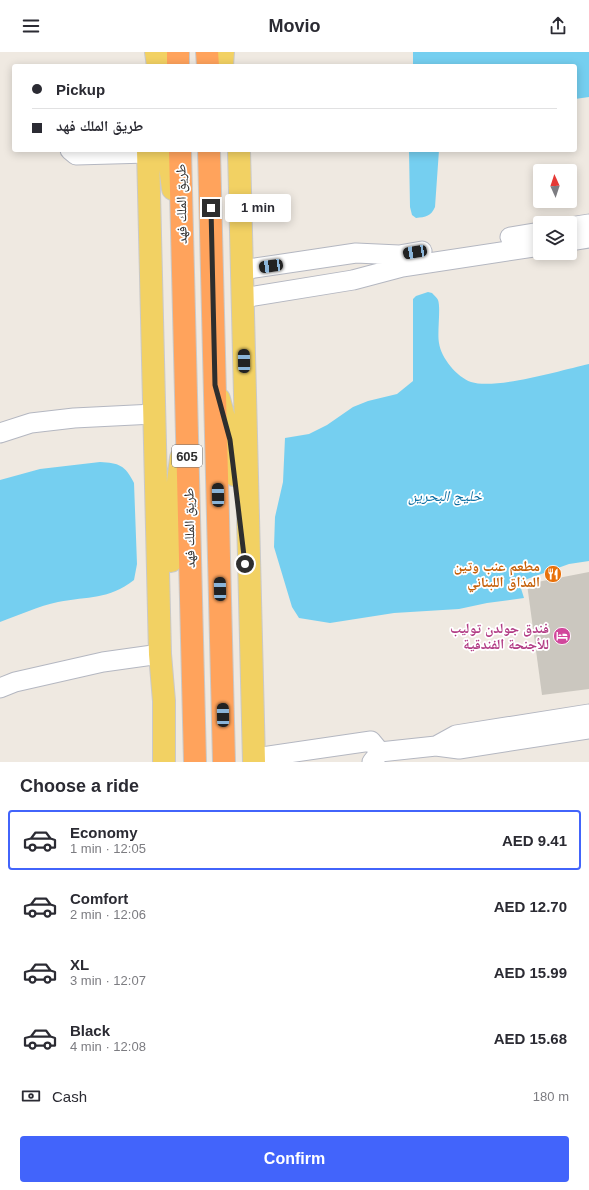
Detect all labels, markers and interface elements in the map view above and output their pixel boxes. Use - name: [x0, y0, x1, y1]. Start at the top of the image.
- icon: menu: [20, 15, 42, 37]
- icon: share: [547, 15, 569, 37]
- text: Movio: [269, 16, 321, 36]
- text: Pickup: [56, 81, 105, 98]
- text: طريق الملك فهد: [56, 117, 143, 134]
- street label: طريق الملك فهد: [172, 164, 192, 244]
- north arrow: [533, 164, 577, 208]
- map controls: [533, 164, 577, 260]
- callout: 1 min: [225, 194, 291, 222]
- route end: [202, 199, 220, 217]
- text: 1 min: [241, 200, 275, 215]
- button: layers: [533, 216, 577, 260]
- car: [402, 244, 428, 260]
- car: [258, 258, 284, 274]
- car: [238, 349, 250, 373]
- road number: 605: [172, 445, 202, 467]
- car: [212, 483, 224, 507]
- water label: خليج البحرين: [408, 487, 482, 506]
- street label: طريق الملك فهد: [180, 488, 200, 568]
- route start: [236, 555, 254, 573]
- place label: مطعم عنب وتين المذاق اللبناني: [454, 558, 540, 593]
- restaurant icon: مطعم عنب وتين المذاق اللبناني: [543, 564, 563, 584]
- car: [214, 577, 226, 601]
- place label: فندق جولدن توليب للأجنحة الفندقية: [450, 620, 549, 652]
- hotel icon: فندق جولدن توليب للأجنحة الفندقية: [552, 626, 572, 646]
- car: [217, 703, 229, 727]
- text: Choose a ride: [20, 776, 139, 796]
- icon: car: [22, 822, 58, 858]
- text: Economy: [70, 824, 138, 841]
- text: AED 9.41: [502, 832, 567, 849]
- text: 1 min · 12:05: [70, 841, 146, 856]
- icon: car: [22, 888, 58, 924]
- text: Comfort: [70, 890, 128, 907]
- text: AED 12.70: [494, 898, 567, 915]
- text: 2 min · 12:06: [70, 907, 146, 922]
- icon: car: [22, 954, 58, 990]
- text: XL: [70, 956, 89, 973]
- text: AED 15.99: [494, 964, 567, 981]
- text: 3 min · 12:07: [70, 973, 146, 988]
- icon: car: [22, 1020, 58, 1056]
- text: Black: [70, 1022, 110, 1039]
- text: AED 15.68: [494, 1030, 567, 1047]
- text: 4 min · 12:08: [70, 1039, 146, 1054]
- icon: cash: [20, 1085, 42, 1107]
- text: Cash: [52, 1088, 87, 1105]
- text: 180 m: [533, 1089, 569, 1104]
- button: Confirm: [20, 1136, 569, 1182]

